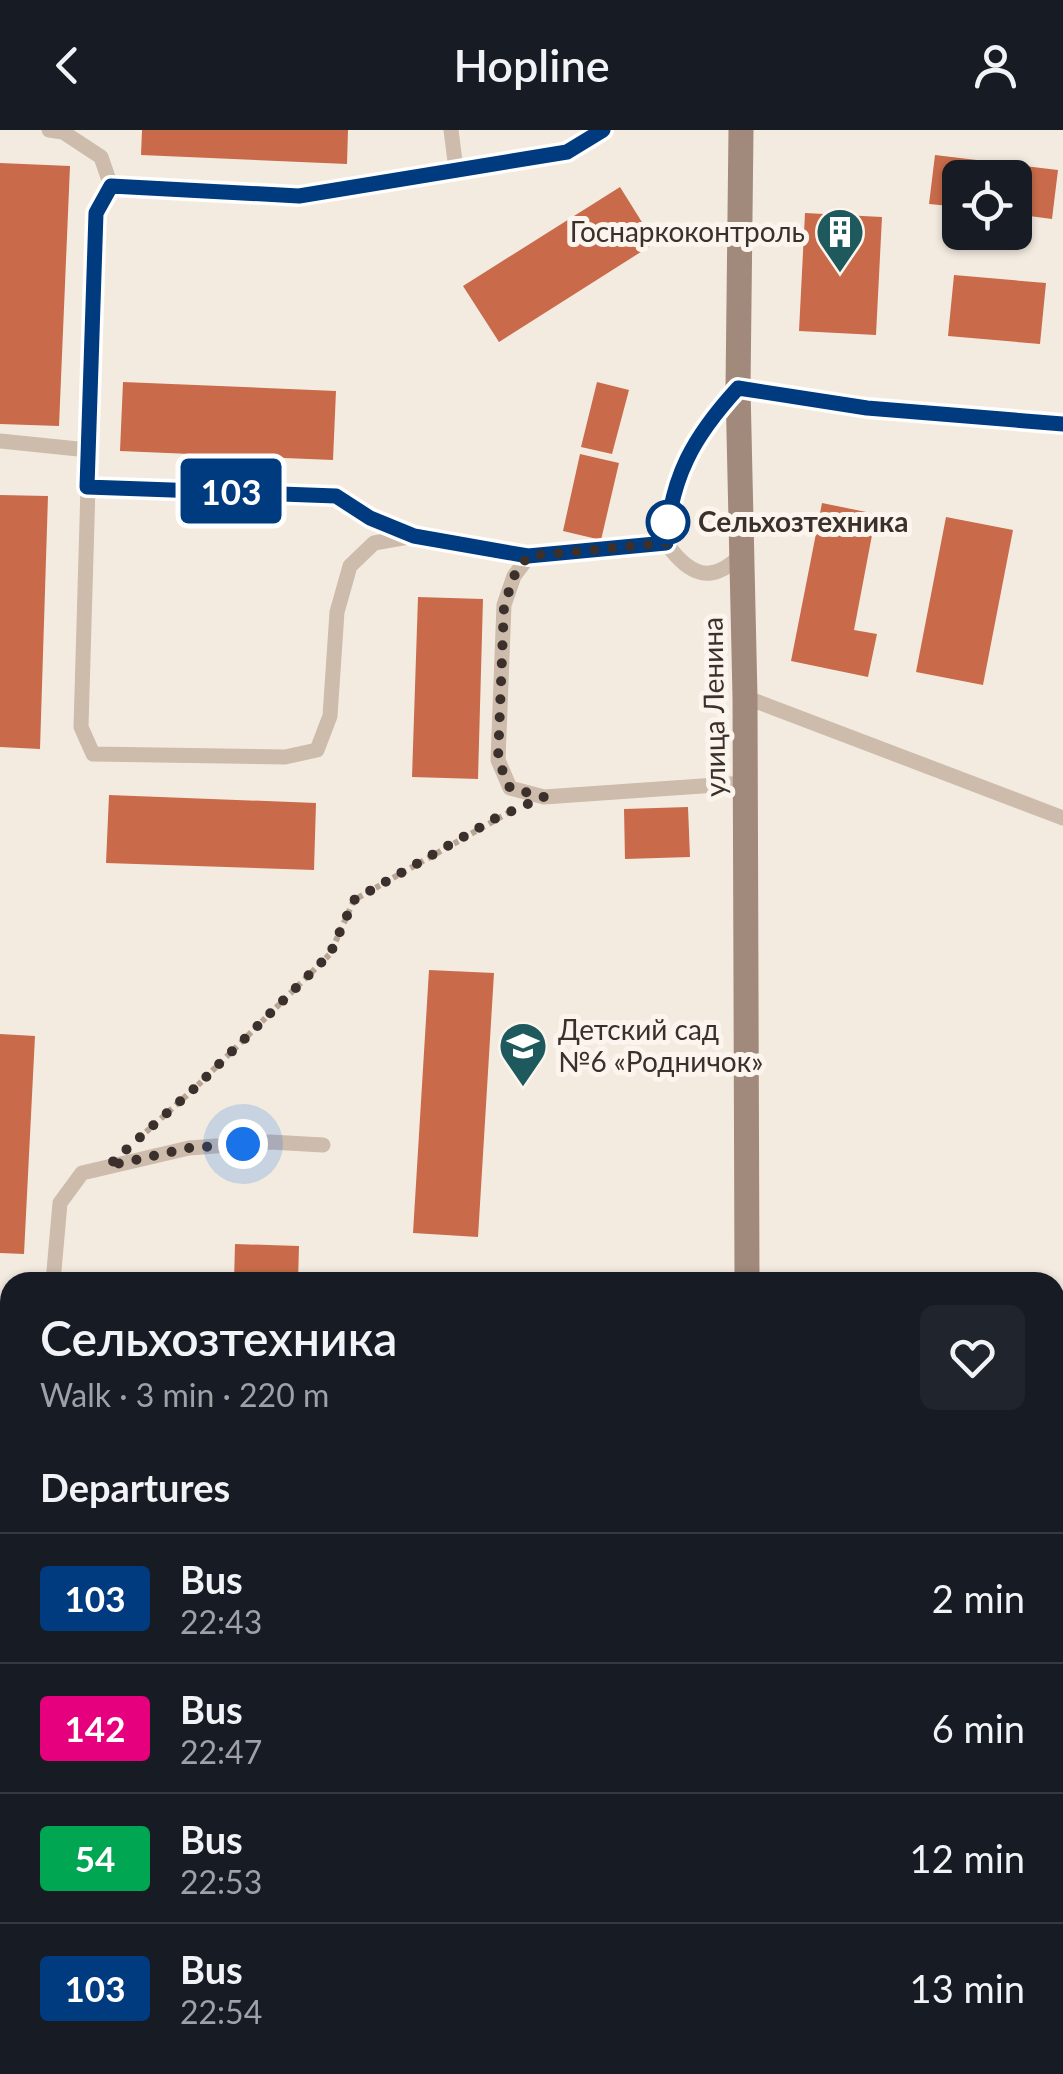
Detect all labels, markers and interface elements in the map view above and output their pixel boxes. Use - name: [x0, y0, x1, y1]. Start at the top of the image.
- icon: back: [40, 38, 95, 93]
- text: Hopline: [453, 38, 610, 92]
- icon: person: [968, 38, 1023, 93]
- map controls: [942, 160, 1032, 250]
- button: locate: [942, 160, 1032, 250]
- building icon: Госнаркоконтроль: [814, 206, 866, 274]
- place label: Госнаркоконтроль: [570, 214, 805, 248]
- line badge: 103: [174, 458, 288, 524]
- text: 103: [201, 470, 261, 512]
- marker: Сельхозтехника: [647, 501, 689, 543]
- place label: Сельхозтехника: [698, 504, 908, 538]
- street label: улица Ленина: [694, 617, 732, 797]
- place label: Детский сад №6 «Родничок»: [558, 1012, 763, 1078]
- school or university icon: Детский сад №6 «Родничок»: [497, 1020, 549, 1088]
- your location: [218, 1119, 268, 1169]
- button: heart: [920, 1305, 1025, 1410]
- text: Сельхозтехника: [40, 1309, 397, 1366]
- text: Walk · 3 min · 220 m: [40, 1375, 329, 1414]
- text: Departures: [40, 1464, 230, 1510]
- text: Bus: [180, 1556, 243, 1602]
- text: 2 min: [932, 1575, 1025, 1621]
- text: 103: [65, 1577, 125, 1619]
- text: 22:43: [180, 1602, 262, 1641]
- text: Bus: [180, 1686, 243, 1732]
- text: 6 min: [932, 1705, 1025, 1751]
- text: 142: [65, 1707, 125, 1749]
- text: 22:47: [180, 1732, 262, 1771]
- text: Bus: [180, 1816, 243, 1862]
- text: 12 min: [910, 1835, 1025, 1881]
- text: 54: [75, 1837, 115, 1879]
- text: 22:53: [180, 1862, 262, 1901]
- text: Bus: [180, 1946, 243, 1992]
- text: 13 min: [910, 1965, 1025, 2011]
- text: 103: [65, 1967, 125, 2009]
- text: 22:54: [180, 1992, 262, 2031]

